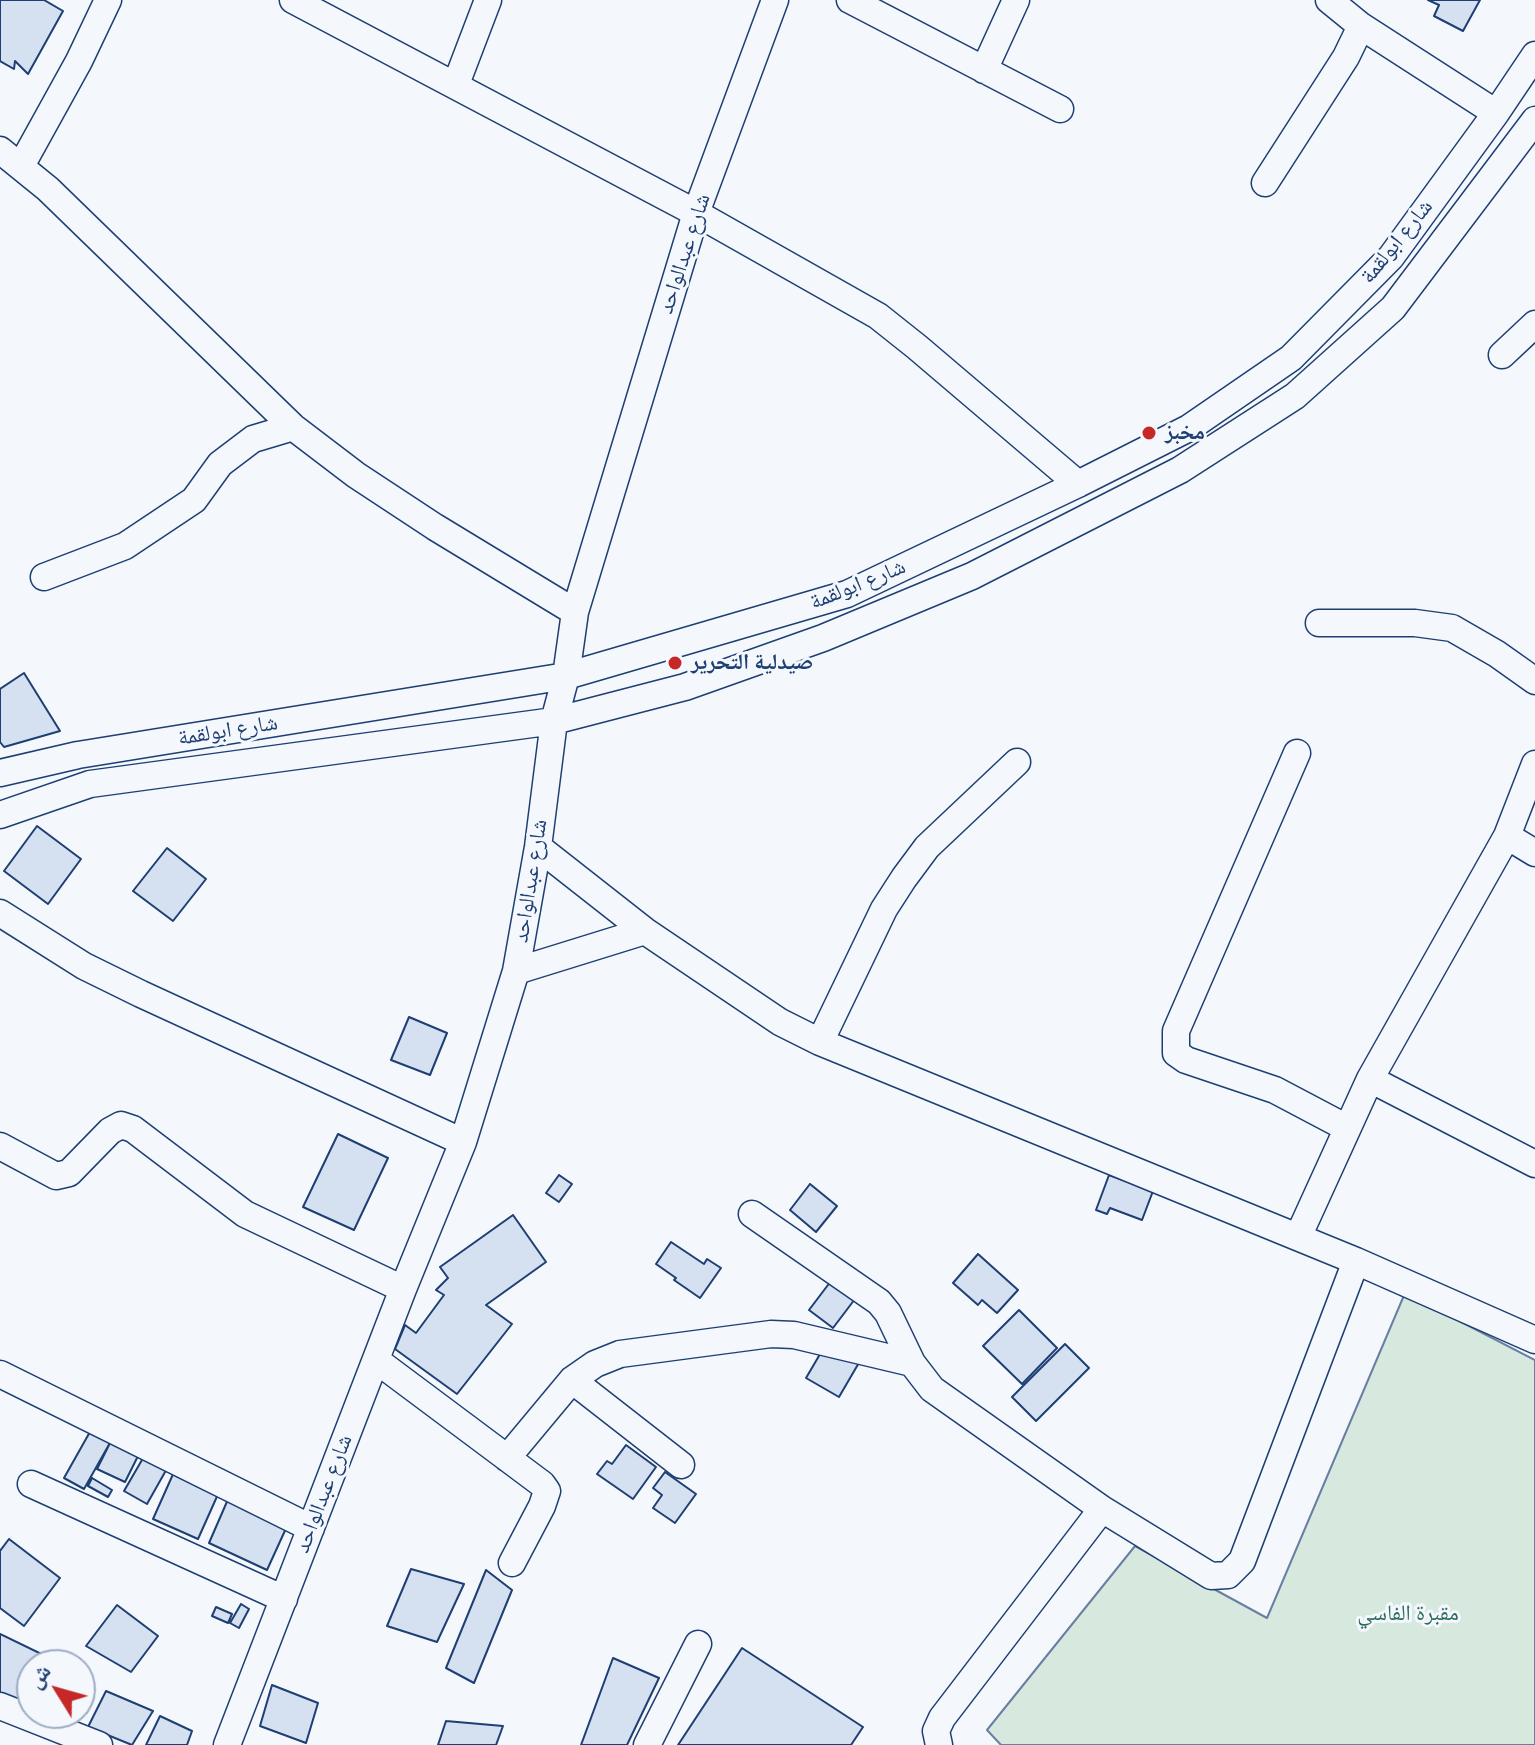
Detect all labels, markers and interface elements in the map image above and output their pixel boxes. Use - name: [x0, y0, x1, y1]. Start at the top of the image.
- street label: شارع عبدالواحد: [653, 191, 717, 317]
- street label: شارع ابولقمة: [1355, 195, 1439, 289]
- place label: مخبز: [1165, 420, 1205, 446]
- marker: مخبز: [1140, 424, 1158, 442]
- street label: شارع ابولقمة: [806, 554, 910, 616]
- place label: صيدلية التحرير: [691, 650, 813, 676]
- marker: صيدلية التحرير: [666, 654, 684, 672]
- street label: شارع ابولقمة: [176, 710, 280, 752]
- street label: شارع عبدالواحد: [508, 817, 554, 945]
- street label: شارع عبدالواحد: [289, 1431, 359, 1557]
- park label: مقبرة الفاسي: [1357, 1601, 1459, 1627]
- north arrow: [16, 1649, 96, 1729]
- text: ش: [19, 1657, 57, 1694]

